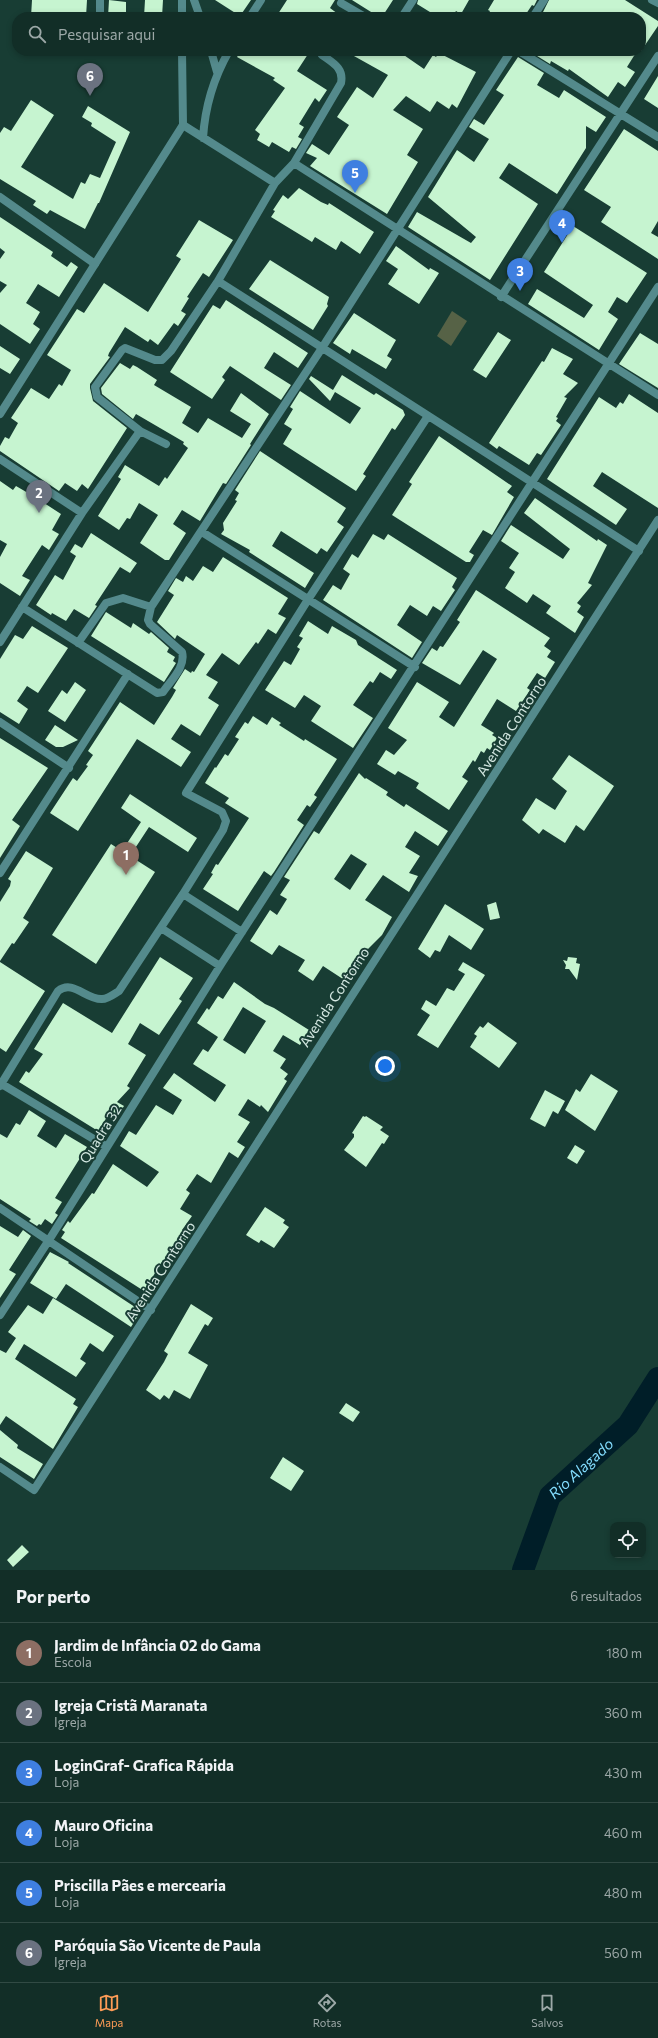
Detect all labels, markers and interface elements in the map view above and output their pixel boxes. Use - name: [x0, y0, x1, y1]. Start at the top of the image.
- search box: [12, 12, 646, 56]
- icon: search: [26, 23, 48, 45]
- text: Pesquisar aqui: [58, 25, 155, 43]
- pin: 6: [77, 63, 103, 96]
- pin: 5: [342, 160, 368, 193]
- pin: 4: [549, 210, 575, 243]
- pin: 3: [507, 258, 533, 291]
- pin: 2: [26, 480, 52, 513]
- street label: Avenida Contorno: [473, 673, 549, 779]
- pin: 1: [113, 842, 139, 875]
- street label: Avenida Contorno: [296, 944, 372, 1050]
- your location: [375, 1056, 395, 1076]
- street label: Quadra 32: [75, 1101, 125, 1166]
- street label: Avenida Contorno: [122, 1218, 198, 1324]
- water label: Rio Alagado: [544, 1434, 617, 1502]
- map controls: [610, 1522, 646, 1558]
- button: locate: [610, 1522, 646, 1558]
- text: Por perto: [16, 1586, 91, 1607]
- text: 6 resultados: [570, 1588, 642, 1604]
- text: Jardim de Infância 02 do Gama: [54, 1636, 261, 1654]
- text: 1: [26, 1645, 32, 1661]
- text: 180 m: [606, 1645, 642, 1661]
- text: Escola: [54, 1654, 92, 1670]
- text: Igreja Cristã Maranata: [54, 1696, 207, 1714]
- text: 2: [25, 1705, 33, 1721]
- text: 360 m: [604, 1705, 642, 1721]
- text: Igreja: [54, 1714, 87, 1730]
- text: LoginGraf- Grafica Rápida: [54, 1756, 234, 1774]
- text: 3: [25, 1765, 33, 1781]
- text: 430 m: [604, 1765, 642, 1781]
- text: Loja: [54, 1774, 79, 1790]
- text: Mauro Oficina: [54, 1816, 153, 1834]
- text: 4: [25, 1825, 33, 1841]
- text: 460 m: [604, 1825, 642, 1841]
- text: Loja: [54, 1834, 79, 1850]
- text: Priscilla Pães e mercearia: [54, 1876, 226, 1894]
- text: 5: [25, 1885, 33, 1901]
- text: 480 m: [604, 1885, 642, 1901]
- text: Loja: [54, 1894, 79, 1910]
- text: Paróquia São Vicente de Paula: [54, 1936, 261, 1954]
- text: 6: [25, 1945, 33, 1961]
- text: 560 m: [604, 1945, 642, 1961]
- text: Igreja: [54, 1954, 87, 1970]
- tab: Mapa: [95, 1992, 123, 2029]
- tab: Rotas: [313, 1992, 342, 2029]
- tab: Salvos: [531, 1992, 563, 2029]

